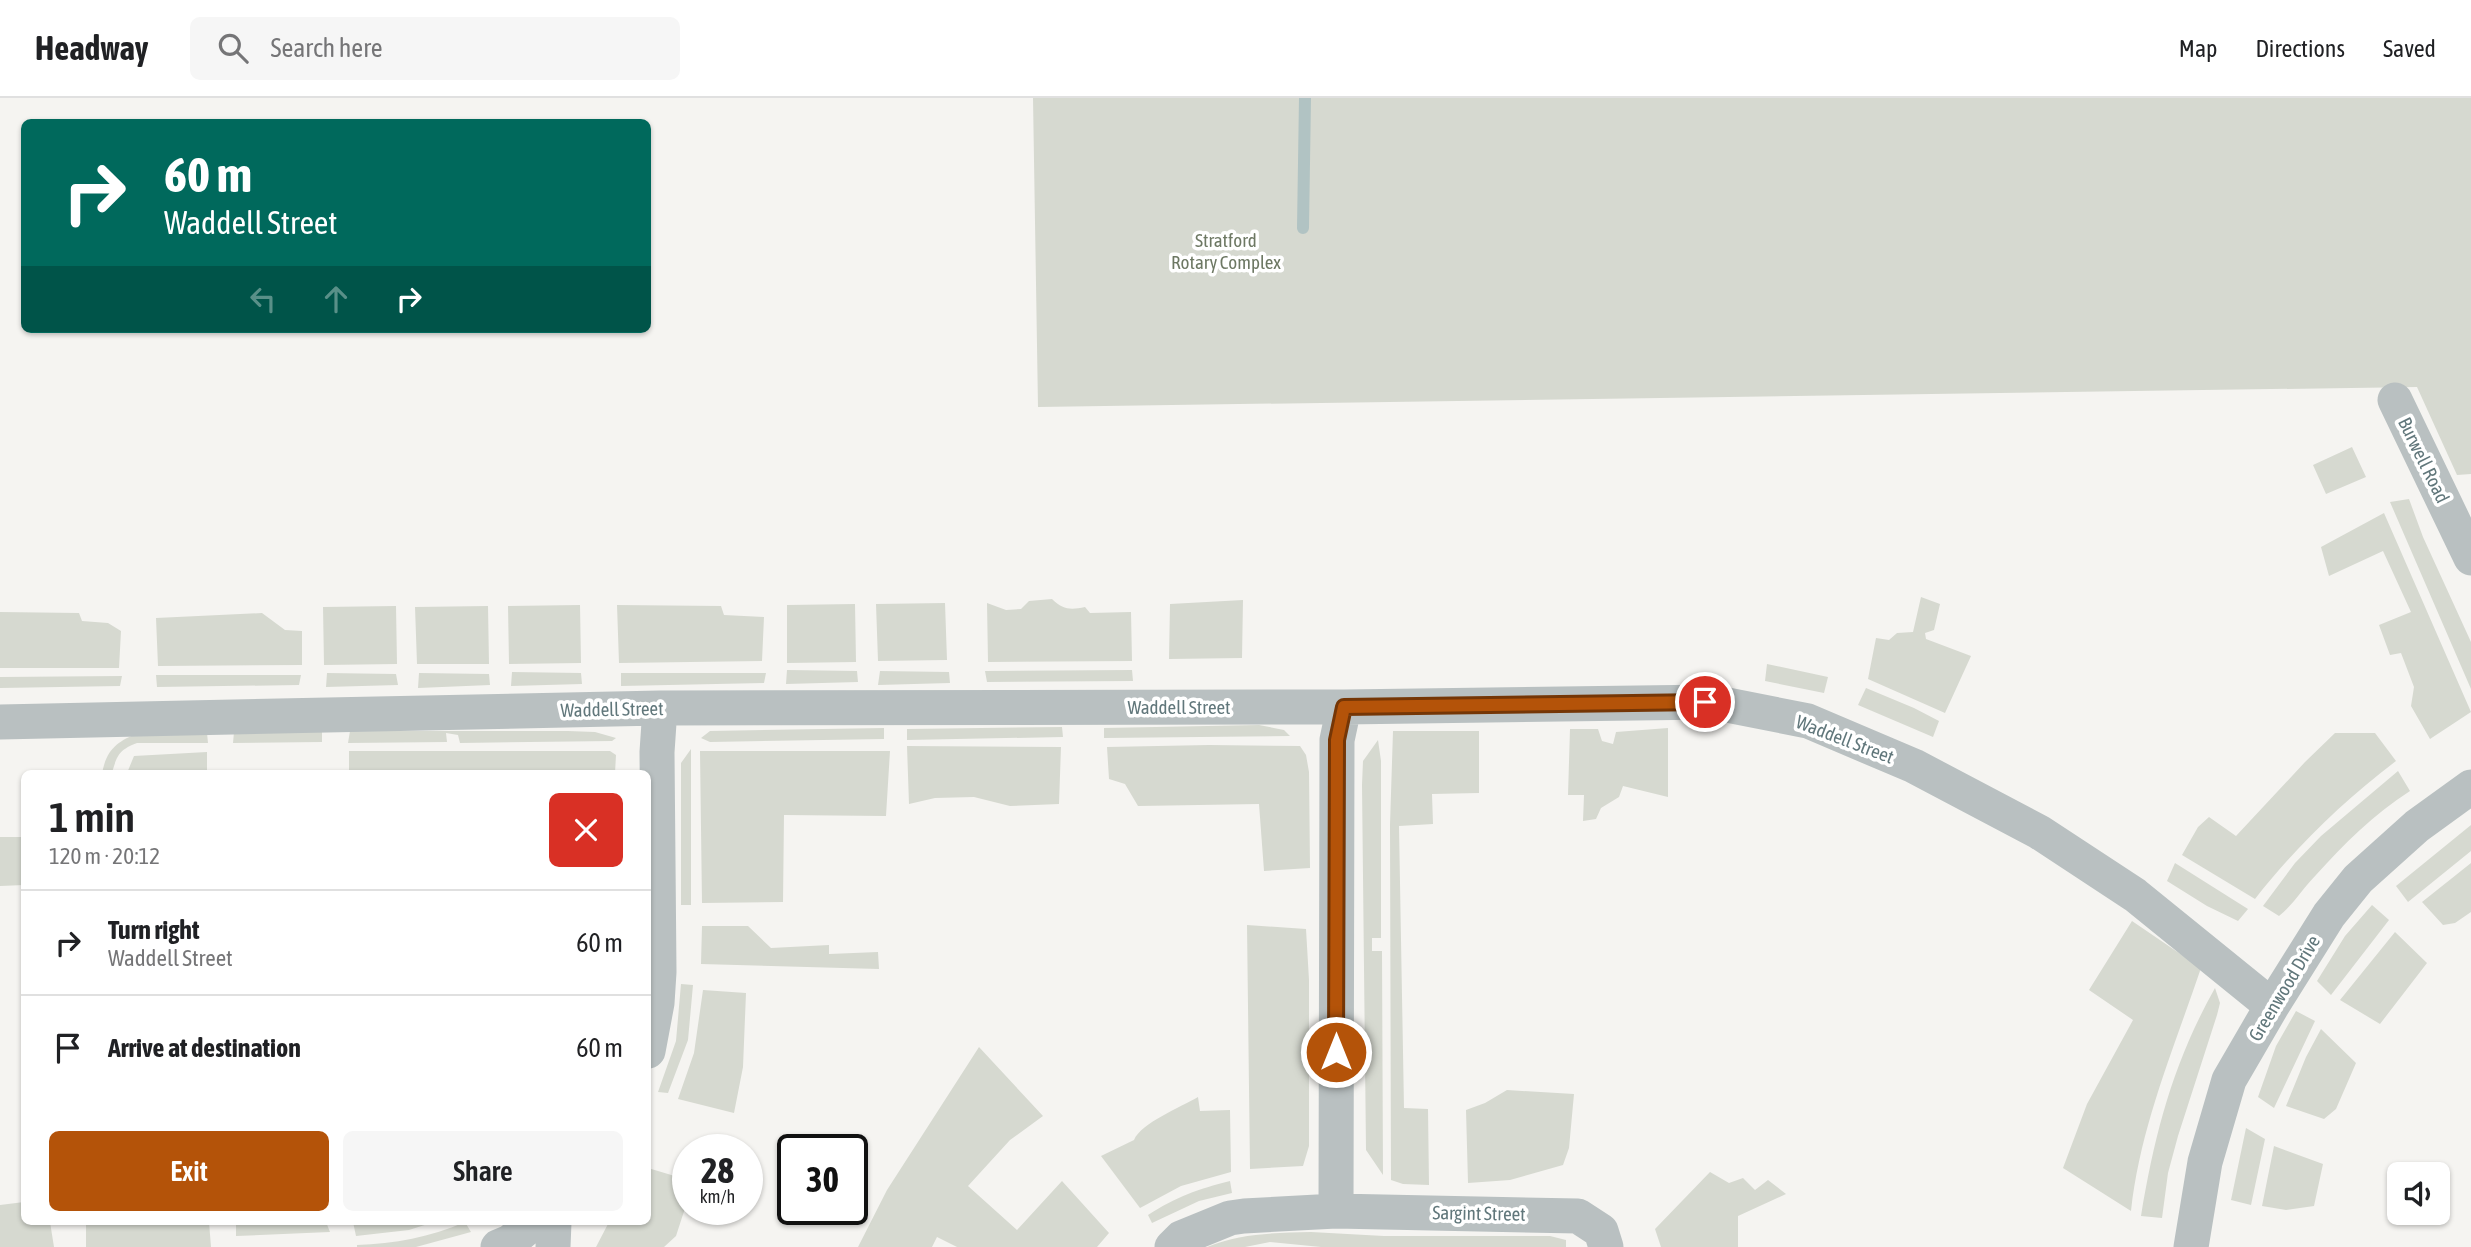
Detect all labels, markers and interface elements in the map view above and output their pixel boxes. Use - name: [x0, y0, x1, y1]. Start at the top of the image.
- search box: [190, 17, 680, 80]
- text: Headway: [35, 29, 148, 67]
- icon: search: [214, 29, 252, 67]
- text: Search here: [270, 33, 383, 63]
- text: Map: [2179, 35, 2217, 62]
- text: Directions: [2255, 35, 2345, 62]
- text: Saved: [2383, 35, 2436, 62]
- text: 60 m: [164, 146, 252, 202]
- icon: right: [49, 147, 140, 238]
- text: Waddell Street: [164, 204, 338, 241]
- park label: Stratford Rotary Complex: [1171, 229, 1281, 273]
- icon: left: [244, 280, 282, 318]
- icon: ahead: [317, 280, 355, 318]
- icon: right: [390, 280, 428, 318]
- street label: Burwell Road: [2394, 414, 2454, 506]
- pin: [1675, 672, 1735, 732]
- icon: arrive: [1686, 683, 1724, 721]
- street label: Waddell Street: [1127, 696, 1231, 718]
- street label: Waddell Street: [560, 697, 664, 721]
- street label: Waddell Street: [1793, 710, 1897, 768]
- text: 1 min: [49, 793, 135, 841]
- button: close: [549, 793, 623, 867]
- text: 120 m · 20:12: [49, 843, 160, 869]
- text: Turn right: [108, 915, 199, 945]
- icon: right: [49, 924, 87, 962]
- text: 60 m: [576, 928, 623, 958]
- street label: Greenwood Drive: [2244, 931, 2324, 1045]
- text: Waddell Street: [108, 945, 233, 971]
- position arrow: [1299, 1015, 1373, 1089]
- icon: arrive: [49, 1029, 87, 1067]
- text: Arrive at destination: [108, 1033, 301, 1063]
- text: 60 m: [576, 1033, 623, 1063]
- button: Exit: [49, 1131, 329, 1211]
- button: Share: [343, 1131, 623, 1211]
- speed limit sign: 30: [777, 1134, 868, 1225]
- text: 28: [701, 1150, 734, 1190]
- map controls: [2387, 1162, 2450, 1225]
- button: sound: [2387, 1162, 2450, 1225]
- text: km/h: [700, 1186, 735, 1207]
- street label: Sargint Street: [1432, 1201, 1526, 1225]

